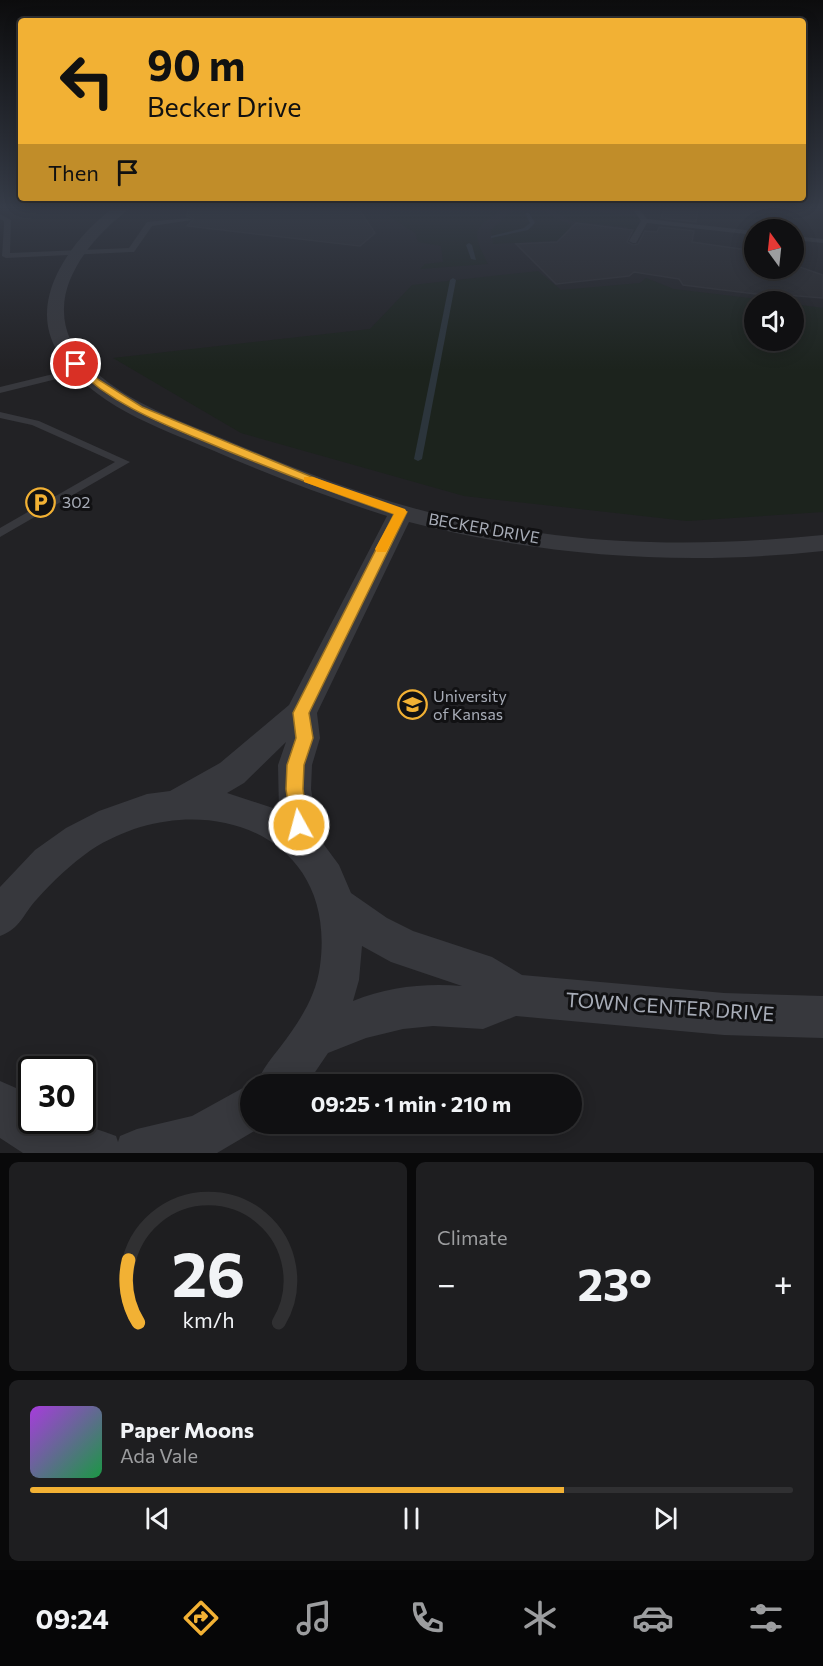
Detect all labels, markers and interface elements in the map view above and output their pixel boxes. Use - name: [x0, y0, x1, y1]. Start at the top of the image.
- text: 90 m: [147, 38, 246, 90]
- icon: left: [48, 42, 126, 120]
- text: Becker Drive: [147, 90, 301, 123]
- icon: arrive: [111, 156, 144, 189]
- text: Then: [48, 159, 99, 186]
- north arrow: [744, 219, 804, 279]
- map controls: [744, 219, 804, 351]
- button: sound: [744, 291, 804, 351]
- pin: [50, 338, 101, 389]
- icon: arrive: [59, 347, 92, 380]
- parking icon: 302: [25, 486, 57, 518]
- place label: 302: [62, 492, 91, 511]
- street label: BECKER DRIVE: [427, 508, 541, 547]
- place label: University of Kansas: [433, 686, 507, 723]
- school or university icon: University of Kansas: [396, 689, 428, 721]
- position arrow: [267, 793, 331, 857]
- street label: TOWN CENTER DRIVE: [565, 987, 775, 1025]
- speed limit sign: 30: [18, 1056, 96, 1134]
- text: 09:25 · 1 min · 210 m: [311, 1090, 511, 1117]
- text: Climate: [437, 1225, 507, 1249]
- text: 26: [171, 1234, 245, 1310]
- text: 23°: [578, 1255, 652, 1310]
- text: −: [437, 1262, 456, 1303]
- text: +: [774, 1262, 793, 1303]
- text: km/h: [182, 1307, 234, 1333]
- text: Paper Moons: [120, 1416, 254, 1443]
- text: Ada Vale: [120, 1443, 198, 1467]
- icon: previous: [141, 1502, 174, 1535]
- icon: pause: [395, 1502, 428, 1535]
- icon: next: [649, 1502, 682, 1535]
- icon: directions: [180, 1597, 222, 1639]
- icon: music: [293, 1597, 335, 1639]
- icon: phone: [406, 1597, 448, 1639]
- icon: climate: [519, 1597, 561, 1639]
- icon: car: [632, 1597, 674, 1639]
- icon: filters: [745, 1597, 787, 1639]
- text: 09:24: [36, 1602, 109, 1635]

